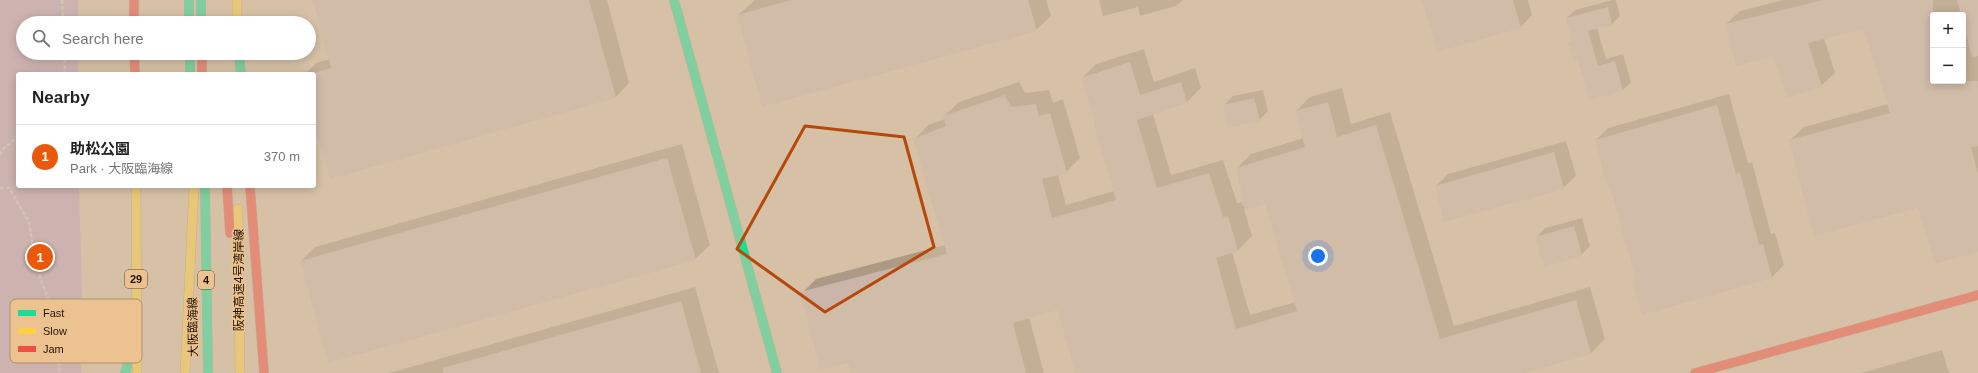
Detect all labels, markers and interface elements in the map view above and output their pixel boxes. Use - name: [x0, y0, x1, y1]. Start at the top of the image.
- map controls: [1930, 12, 1966, 84]
- button: +: [1930, 12, 1966, 48]
- search box: [16, 16, 316, 60]
- icon: search: [30, 27, 52, 49]
- text: Search here: [62, 30, 144, 47]
- button: −: [1930, 48, 1966, 84]
- text: Nearby: [32, 88, 90, 107]
- text: 助松公園: [70, 140, 130, 157]
- text: 1: [41, 149, 49, 164]
- text: 370 m: [264, 149, 300, 164]
- text: Park · 大阪臨海線: [70, 161, 173, 176]
- street label: 阪神高速4号湾岸線: [232, 229, 246, 331]
- pin: 1: [27, 242, 53, 272]
- your location: [1308, 246, 1328, 266]
- road number: 29: [125, 270, 147, 288]
- road number: 4: [198, 271, 214, 289]
- street label: 大阪臨海線: [185, 297, 201, 357]
- legend: [10, 299, 142, 363]
- text: Fast: [43, 307, 64, 319]
- text: Slow: [43, 325, 67, 337]
- text: Jam: [43, 343, 64, 355]

